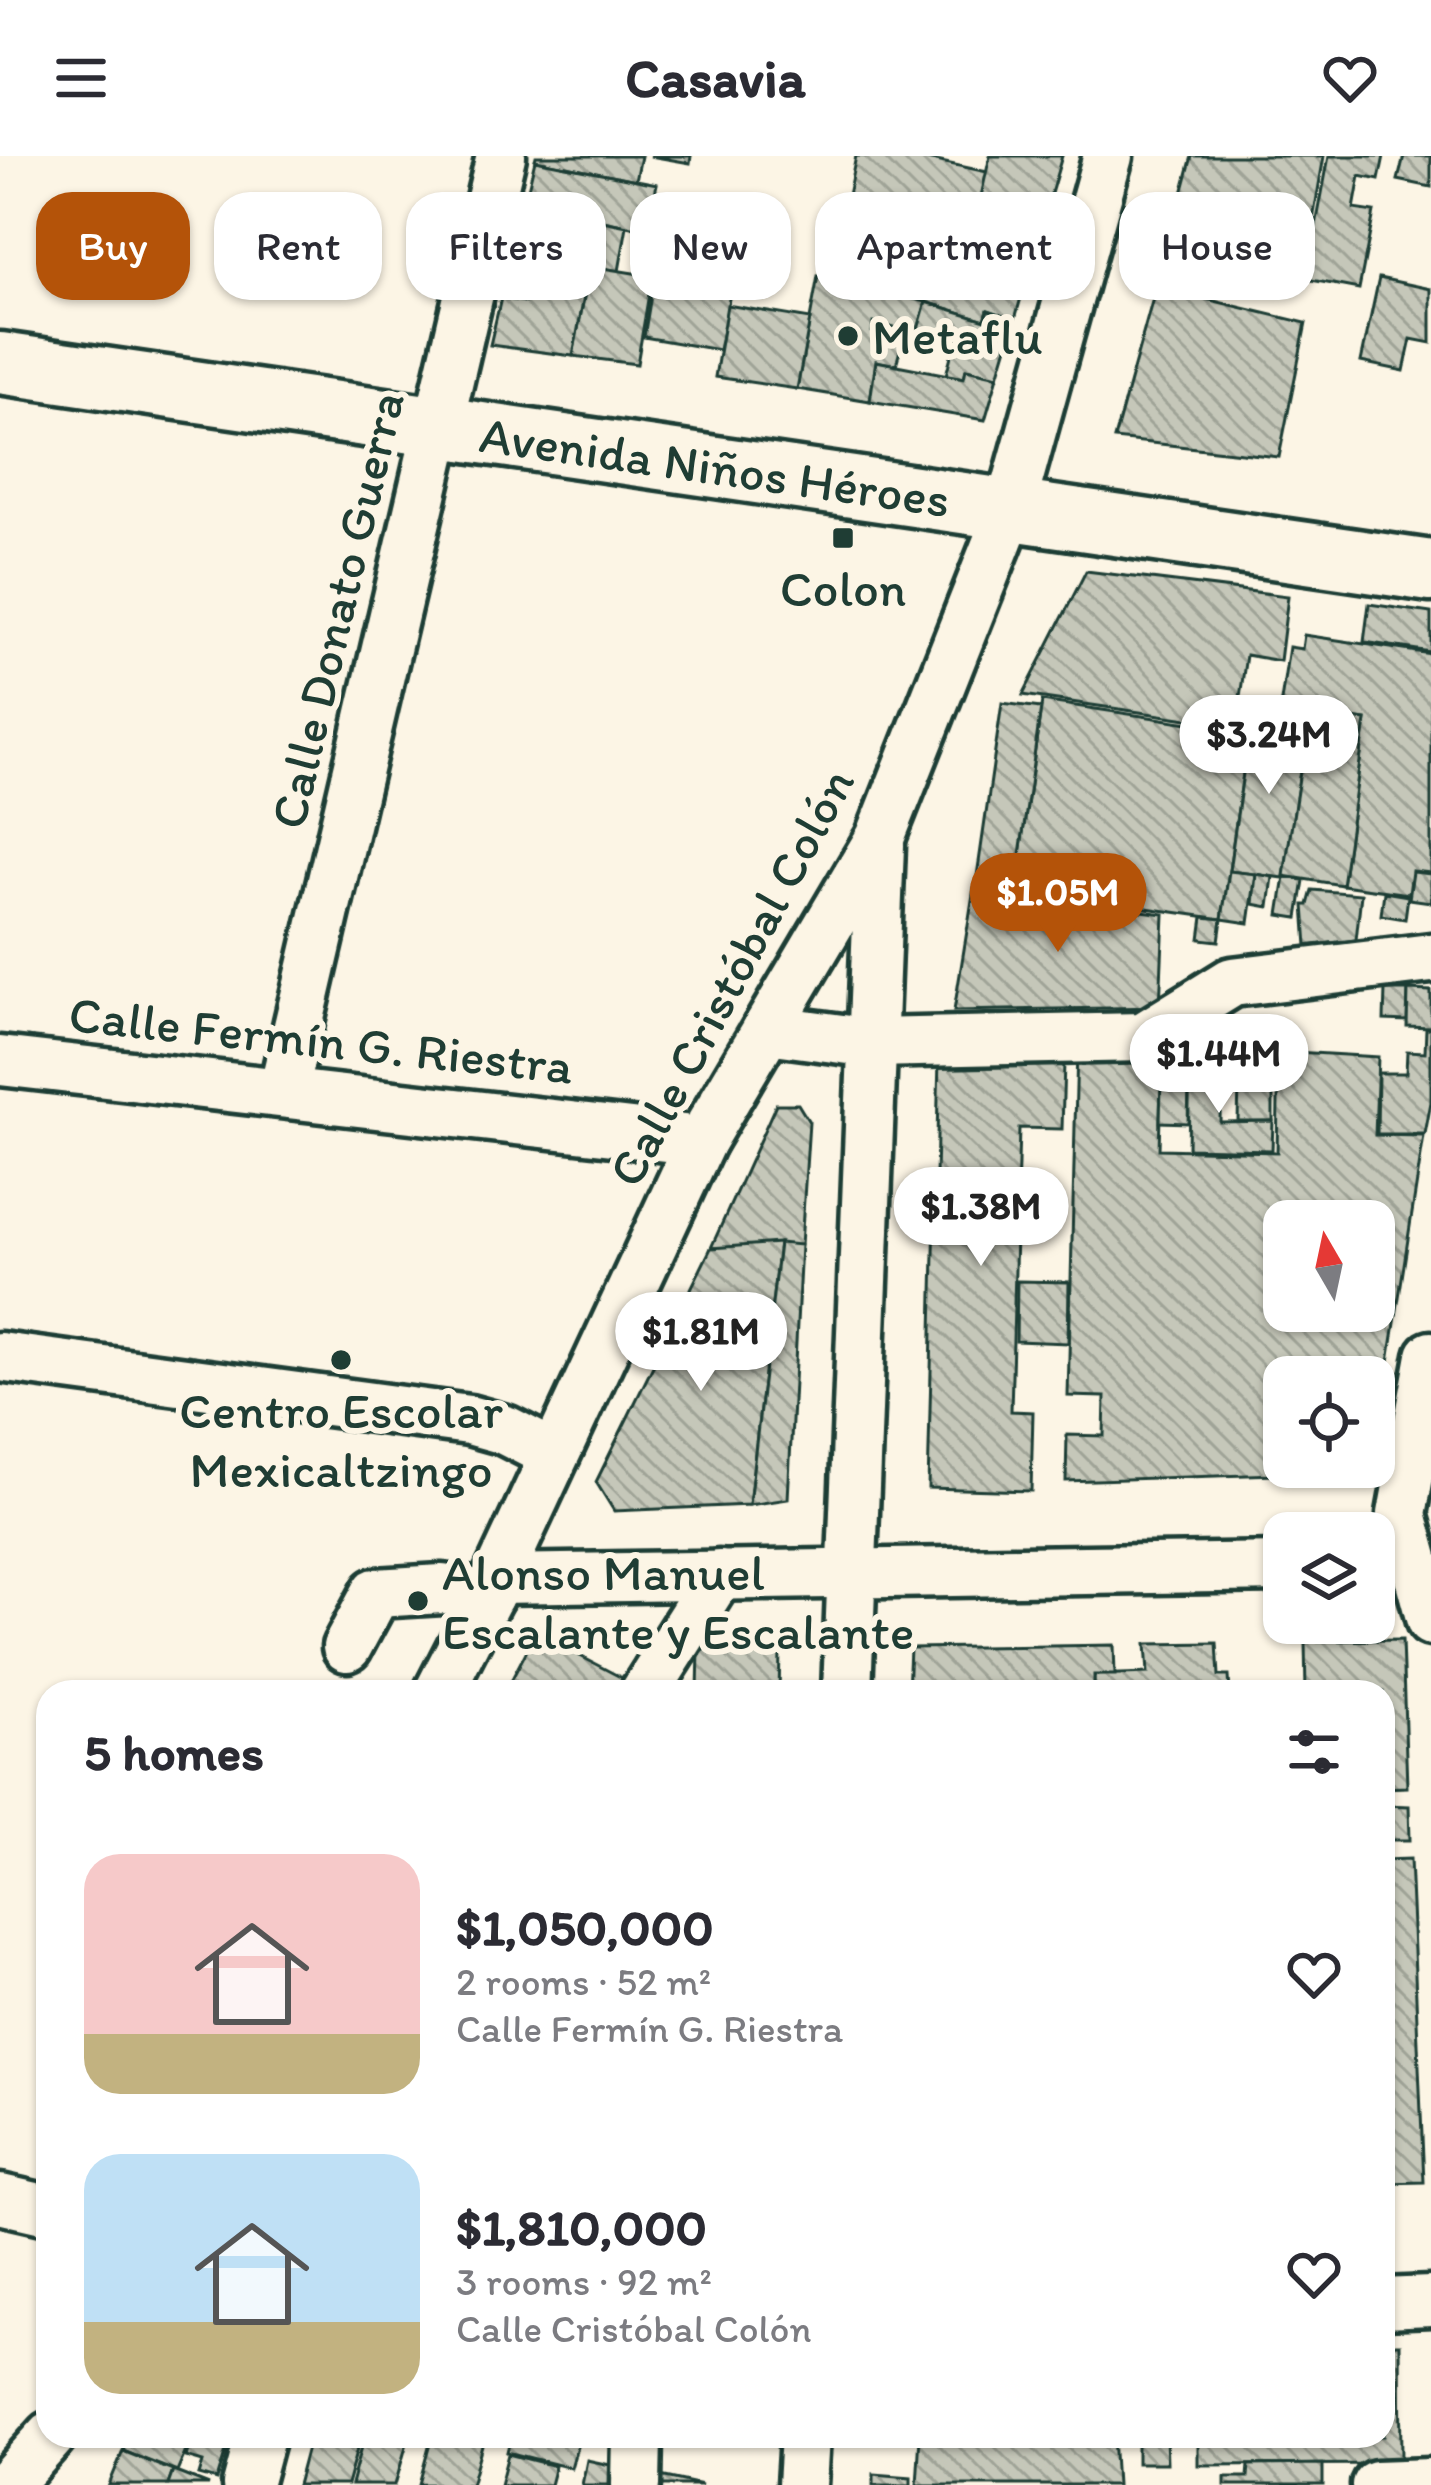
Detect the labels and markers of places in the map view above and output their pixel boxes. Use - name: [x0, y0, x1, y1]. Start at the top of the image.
- place label: Metaflu: [872, 306, 1043, 367]
- marker: Metaflu: [835, 323, 861, 349]
- marker: Colon: [830, 525, 856, 551]
- place label: Colon: [780, 558, 906, 619]
- pin: $3.24M: [1171, 695, 1367, 797]
- pin: $1.05M: [960, 853, 1156, 955]
- pin: $1.44M: [1121, 1014, 1317, 1116]
- pin: $1.38M: [883, 1167, 1079, 1269]
- pin: $1.81M: [603, 1292, 799, 1394]
- marker: Centro Escolar Mexicaltzingo: [328, 1347, 354, 1373]
- place label: Centro Escolar Mexicaltzingo: [179, 1380, 503, 1500]
- place label: Alonso Manuel Escalante y Escalante: [442, 1542, 914, 1662]
- marker: Alonso Manuel Escalante y Escalante: [405, 1588, 431, 1614]

